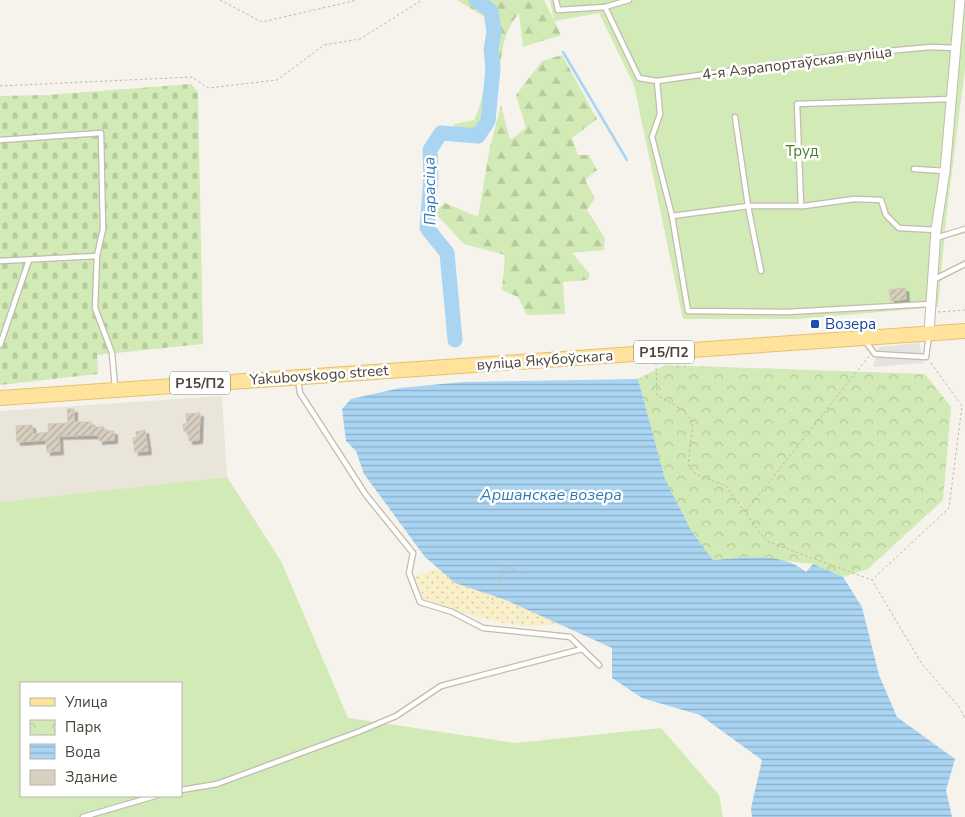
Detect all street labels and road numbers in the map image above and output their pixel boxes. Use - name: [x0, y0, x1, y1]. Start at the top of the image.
- street label: 4-я Аэрапортаўская вуліца: [701, 41, 893, 85]
- road number: Р15/П2: [634, 341, 694, 364]
- street label: вуліца Якубоўскага: [476, 345, 614, 375]
- street label: Yakubovskogo street: [248, 360, 390, 390]
- road number: Р15/П2: [170, 372, 230, 394]

